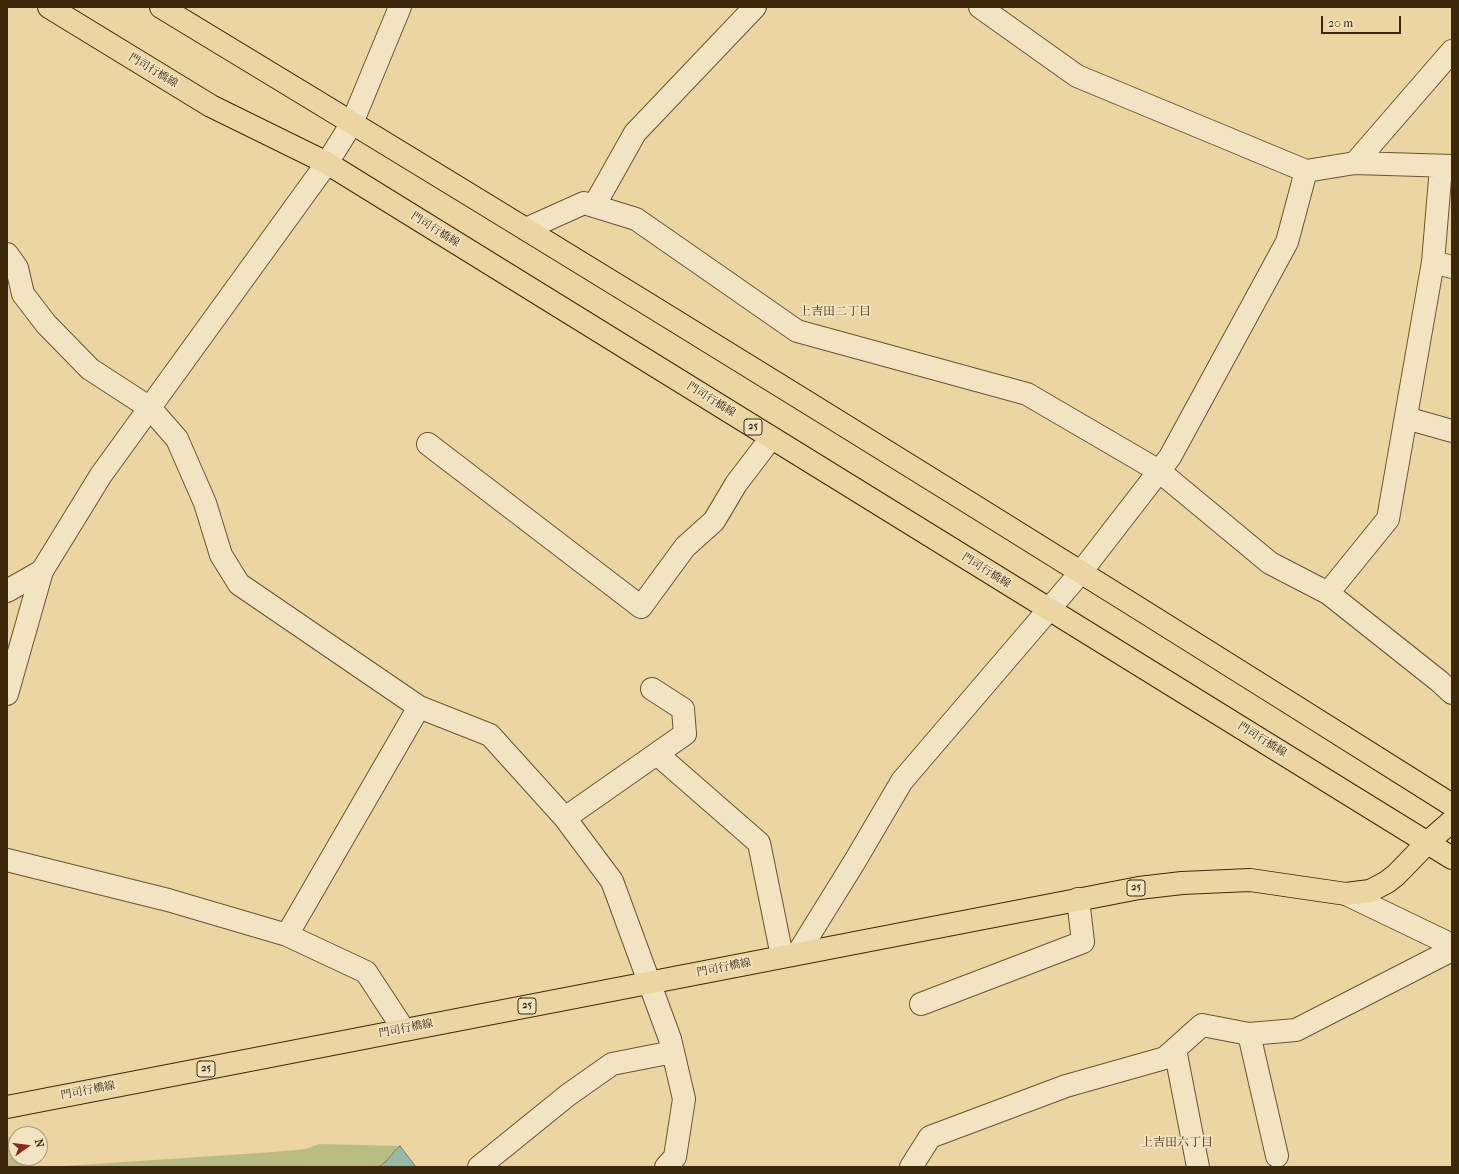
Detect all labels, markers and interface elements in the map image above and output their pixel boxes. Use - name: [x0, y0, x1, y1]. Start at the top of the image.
- scale bar: [1323, 8, 1403, 34]
- text: 20 m: [1328, 16, 1353, 30]
- street label: 門司行橋線: [126, 51, 180, 91]
- street label: 門司行橋線: [408, 210, 462, 250]
- district label: 上吉田二丁目: [799, 305, 871, 319]
- street label: 門司行橋線: [684, 380, 738, 420]
- road number: 25: [744, 419, 762, 435]
- street label: 門司行橋線: [959, 551, 1013, 591]
- street label: 門司行橋線: [1235, 720, 1289, 760]
- road number: 25: [1127, 880, 1145, 896]
- street label: 門司行橋線: [696, 956, 752, 980]
- road number: 25: [518, 998, 536, 1014]
- street label: 門司行橋線: [378, 1017, 434, 1041]
- road number: 25: [197, 1061, 215, 1077]
- street label: 門司行橋線: [60, 1079, 116, 1103]
- north arrow: [8, 1126, 48, 1166]
- district label: 上吉田六丁目: [1141, 1136, 1213, 1150]
- text: N: [32, 1138, 46, 1149]

